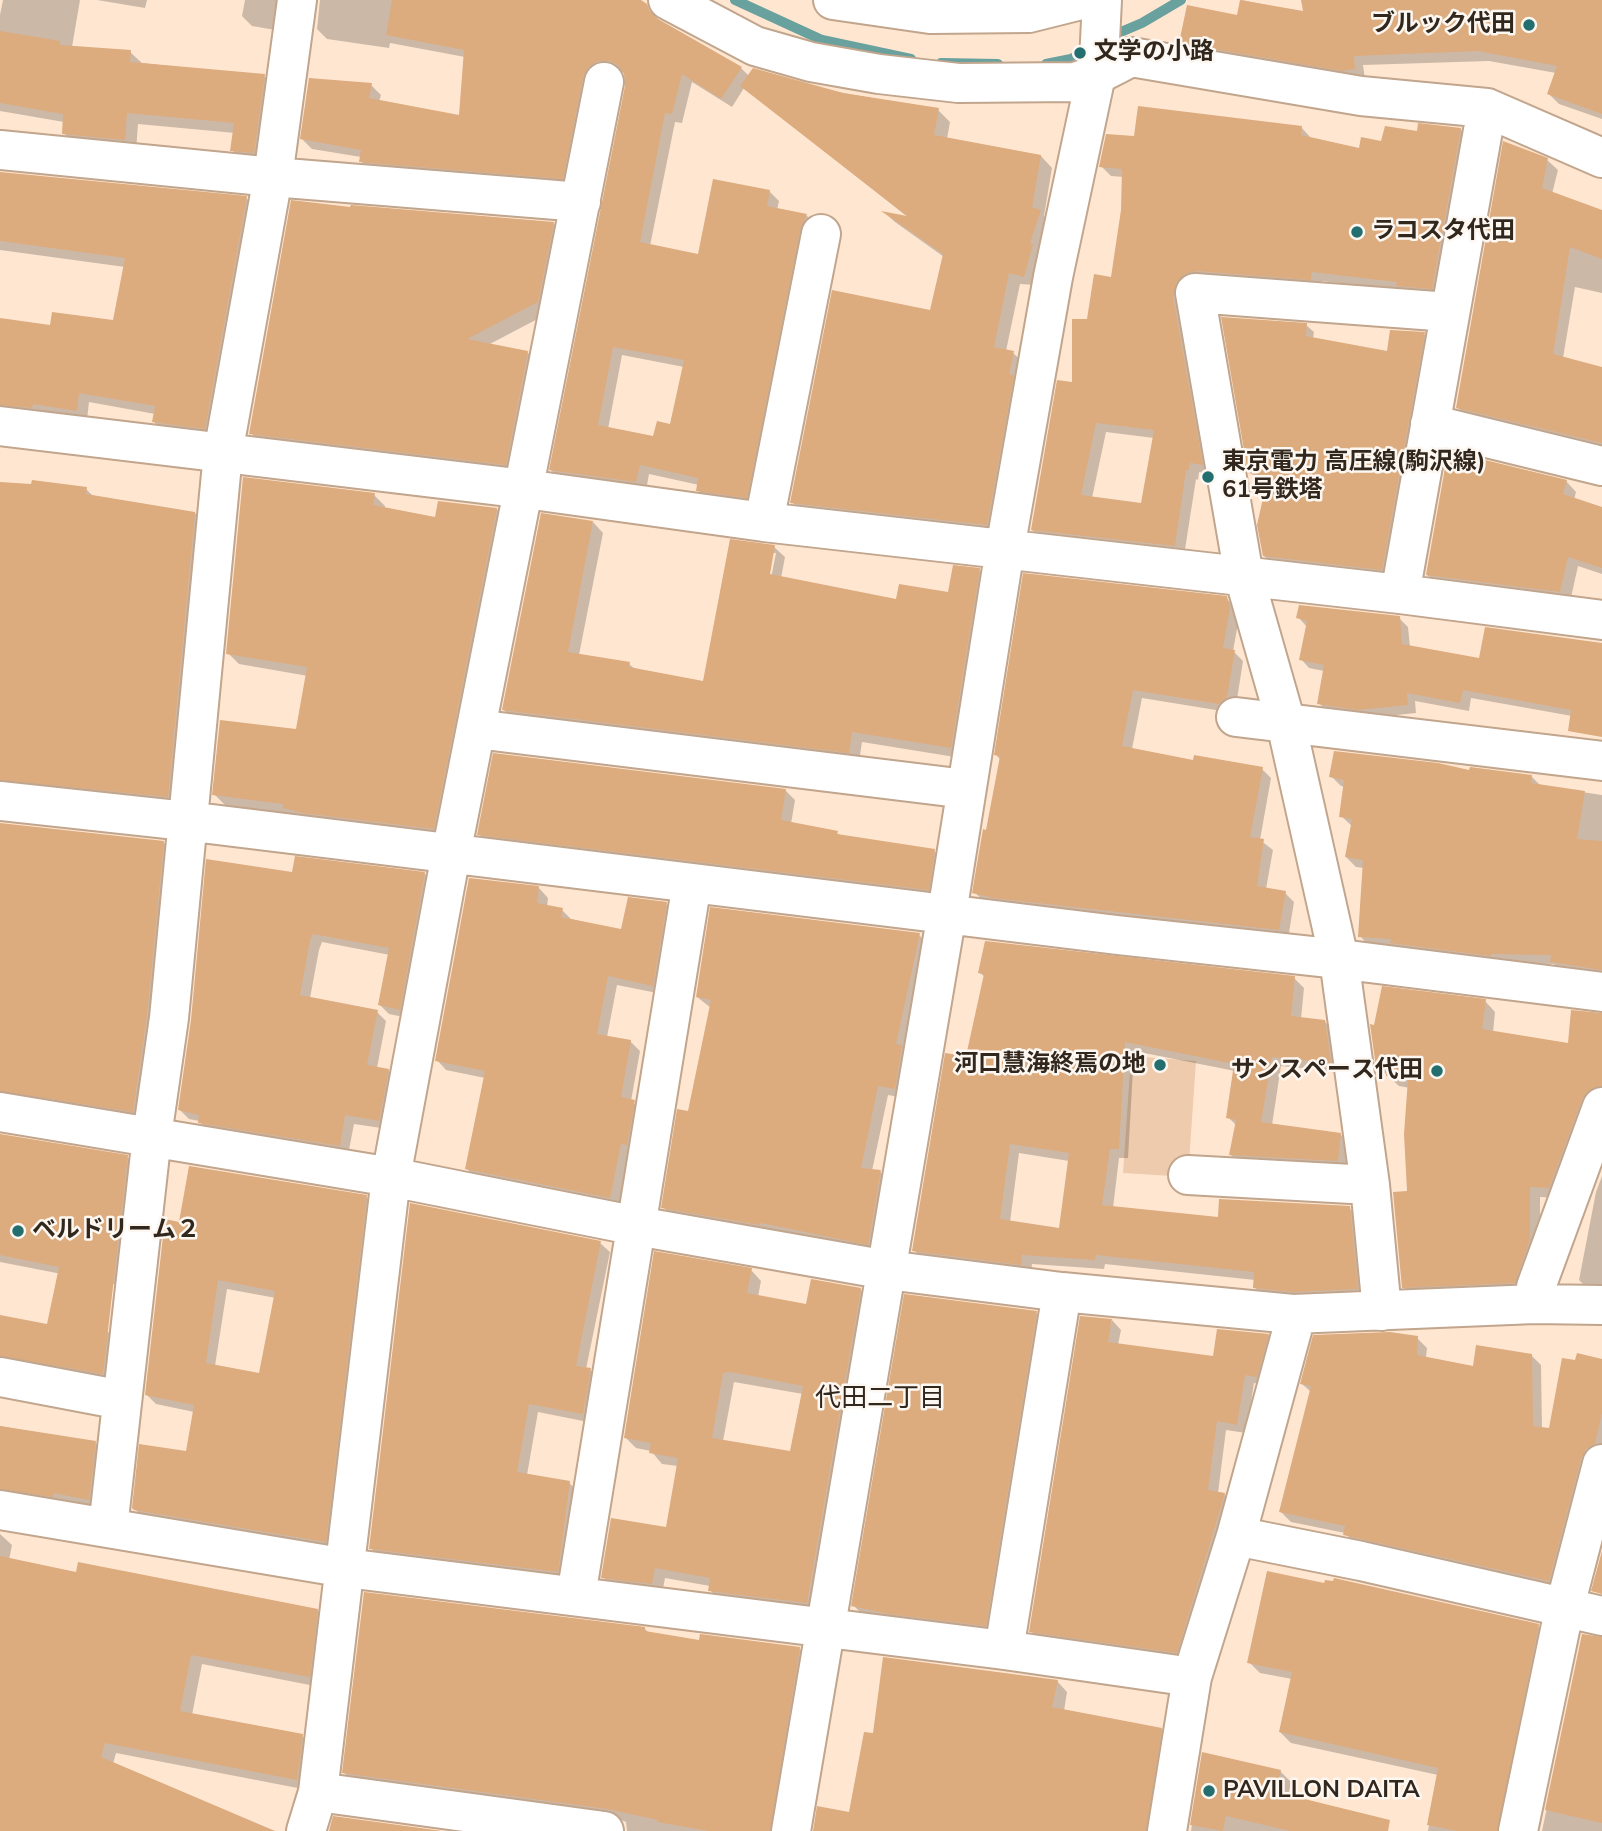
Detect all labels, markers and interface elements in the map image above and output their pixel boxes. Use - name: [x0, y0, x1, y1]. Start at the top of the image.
- place label: ブルック代田: [1371, 11, 1515, 39]
- marker: ブルック代田: [1521, 17, 1537, 33]
- place label: 文学の小路: [1094, 39, 1214, 67]
- marker: 文学の小路: [1072, 45, 1088, 61]
- place label: ラコスタ代田: [1371, 218, 1515, 246]
- marker: ラコスタ代田: [1349, 224, 1365, 240]
- place label: 東京電力 高圧線(駒沢線) 61号鉄塔: [1222, 449, 1486, 505]
- marker: 東京電力 高圧線(駒沢線) 61号鉄塔: [1200, 469, 1216, 485]
- place label: 河口慧海終焉の地: [954, 1051, 1146, 1079]
- marker: 河口慧海終焉の地: [1152, 1057, 1168, 1073]
- place label: サンスペース代田: [1231, 1057, 1423, 1085]
- marker: サンスペース代田: [1429, 1063, 1445, 1079]
- place label: ベルドリーム２: [32, 1217, 200, 1245]
- marker: ベルドリーム２: [10, 1223, 26, 1239]
- district label: 代田二丁目: [815, 1384, 945, 1416]
- place label: PAVILLON DAITA: [1223, 1777, 1420, 1805]
- marker: PAVILLON DAITA: [1201, 1783, 1217, 1799]

